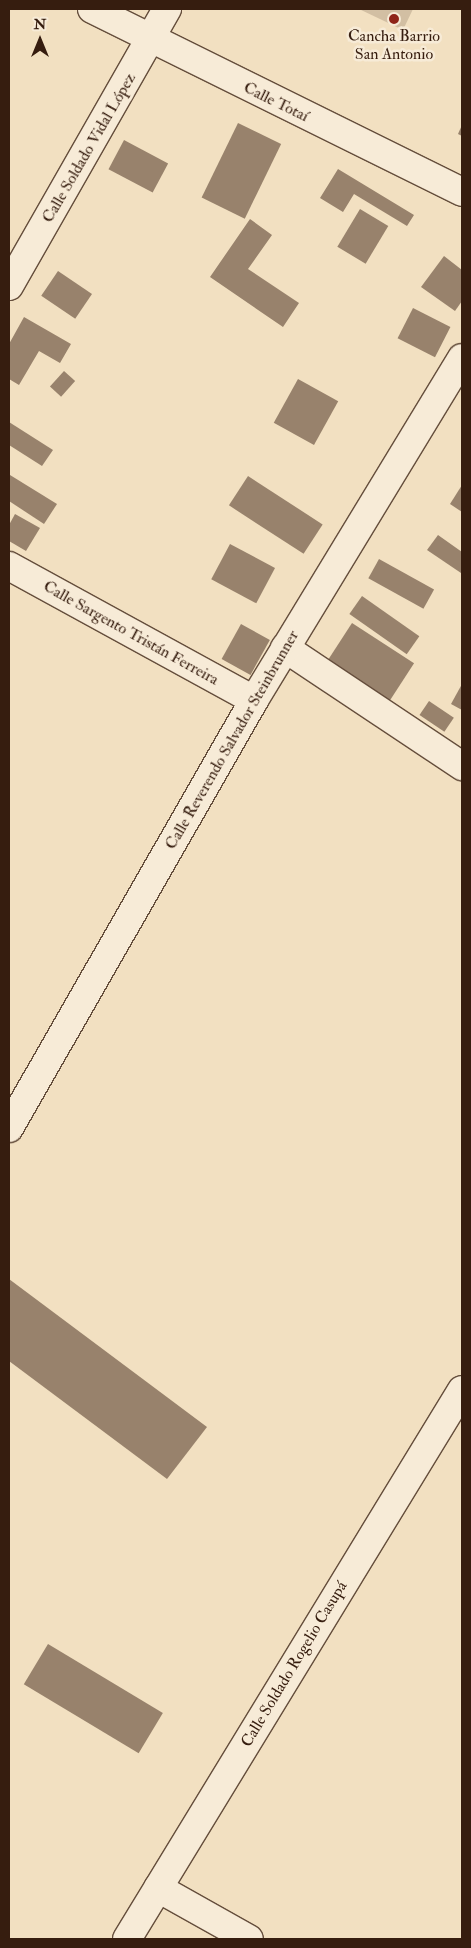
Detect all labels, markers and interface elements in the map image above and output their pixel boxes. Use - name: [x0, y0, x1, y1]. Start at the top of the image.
- marker: Cancha Barrio San Antonio: [388, 13, 400, 25]
- north arrow: [15, 15, 65, 65]
- text: N: [34, 16, 46, 33]
- place label: Cancha Barrio San Antonio: [348, 26, 440, 64]
- street label: Calle Soldado Vidal López: [38, 70, 140, 226]
- street label: Calle Totaí: [240, 78, 312, 126]
- street label: Calle Sargento Tristán Ferreira: [40, 577, 222, 689]
- street label: Calle Reverendo Salvador Steinbrunner: [161, 627, 303, 853]
- street label: Calle Soldado Rogelio Casupá: [237, 1578, 351, 1750]

